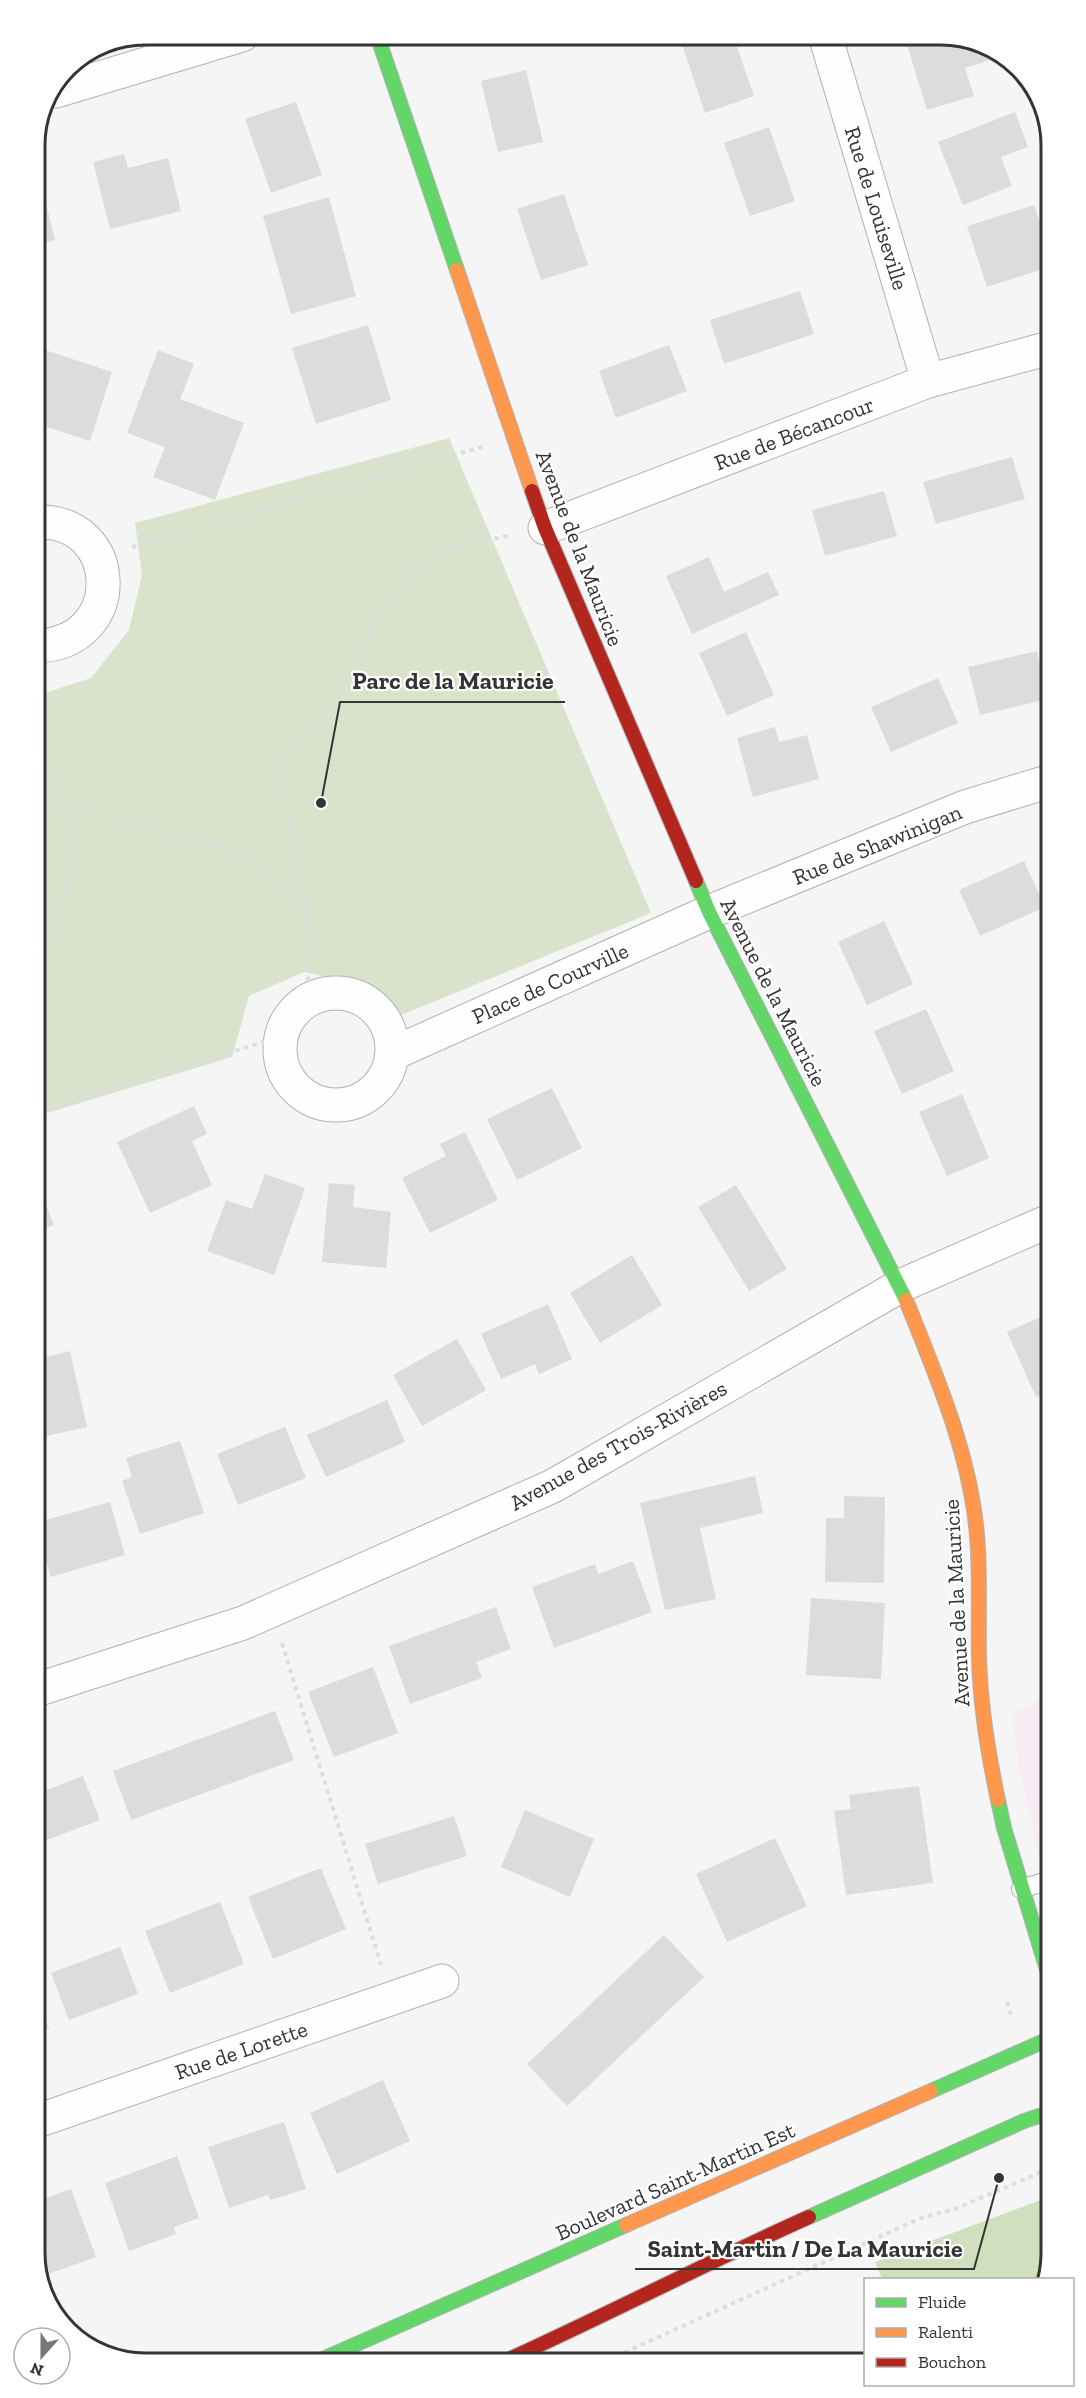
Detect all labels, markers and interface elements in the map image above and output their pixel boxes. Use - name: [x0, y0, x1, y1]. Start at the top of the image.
- street label: Rue de Louiseville: [839, 123, 914, 293]
- street label: Rue de Bécancour: [711, 391, 878, 476]
- street label: Avenue de la Mauricie: [530, 446, 629, 650]
- callout: Parc de la Mauricie: [340, 660, 565, 702]
- text: Parc de la Mauricie: [352, 666, 554, 695]
- street label: Rue de Shawinigan: [789, 798, 966, 891]
- street label: Avenue de la Mauricie: [714, 894, 833, 1091]
- street label: Place de Courville: [468, 937, 633, 1030]
- street label: Avenue des Trois-Rivières: [505, 1374, 732, 1517]
- street label: Avenue de la Mauricie: [938, 1499, 975, 1707]
- street label: Rue de Lorette: [171, 2015, 311, 2086]
- street label: Boulevard Saint-Martin Est: [551, 2116, 800, 2246]
- callout: Saint-Martin / De La Mauricie: [635, 2227, 974, 2269]
- text: Saint-Martin / De La Mauricie: [647, 2234, 963, 2263]
- legend: [864, 2278, 1074, 2386]
- text: Fluide: [918, 2291, 966, 2313]
- text: Ralenti: [918, 2321, 973, 2343]
- north arrow: [12, 2326, 72, 2386]
- text: Bouchon: [918, 2351, 987, 2373]
- text: N: [28, 2358, 46, 2381]

